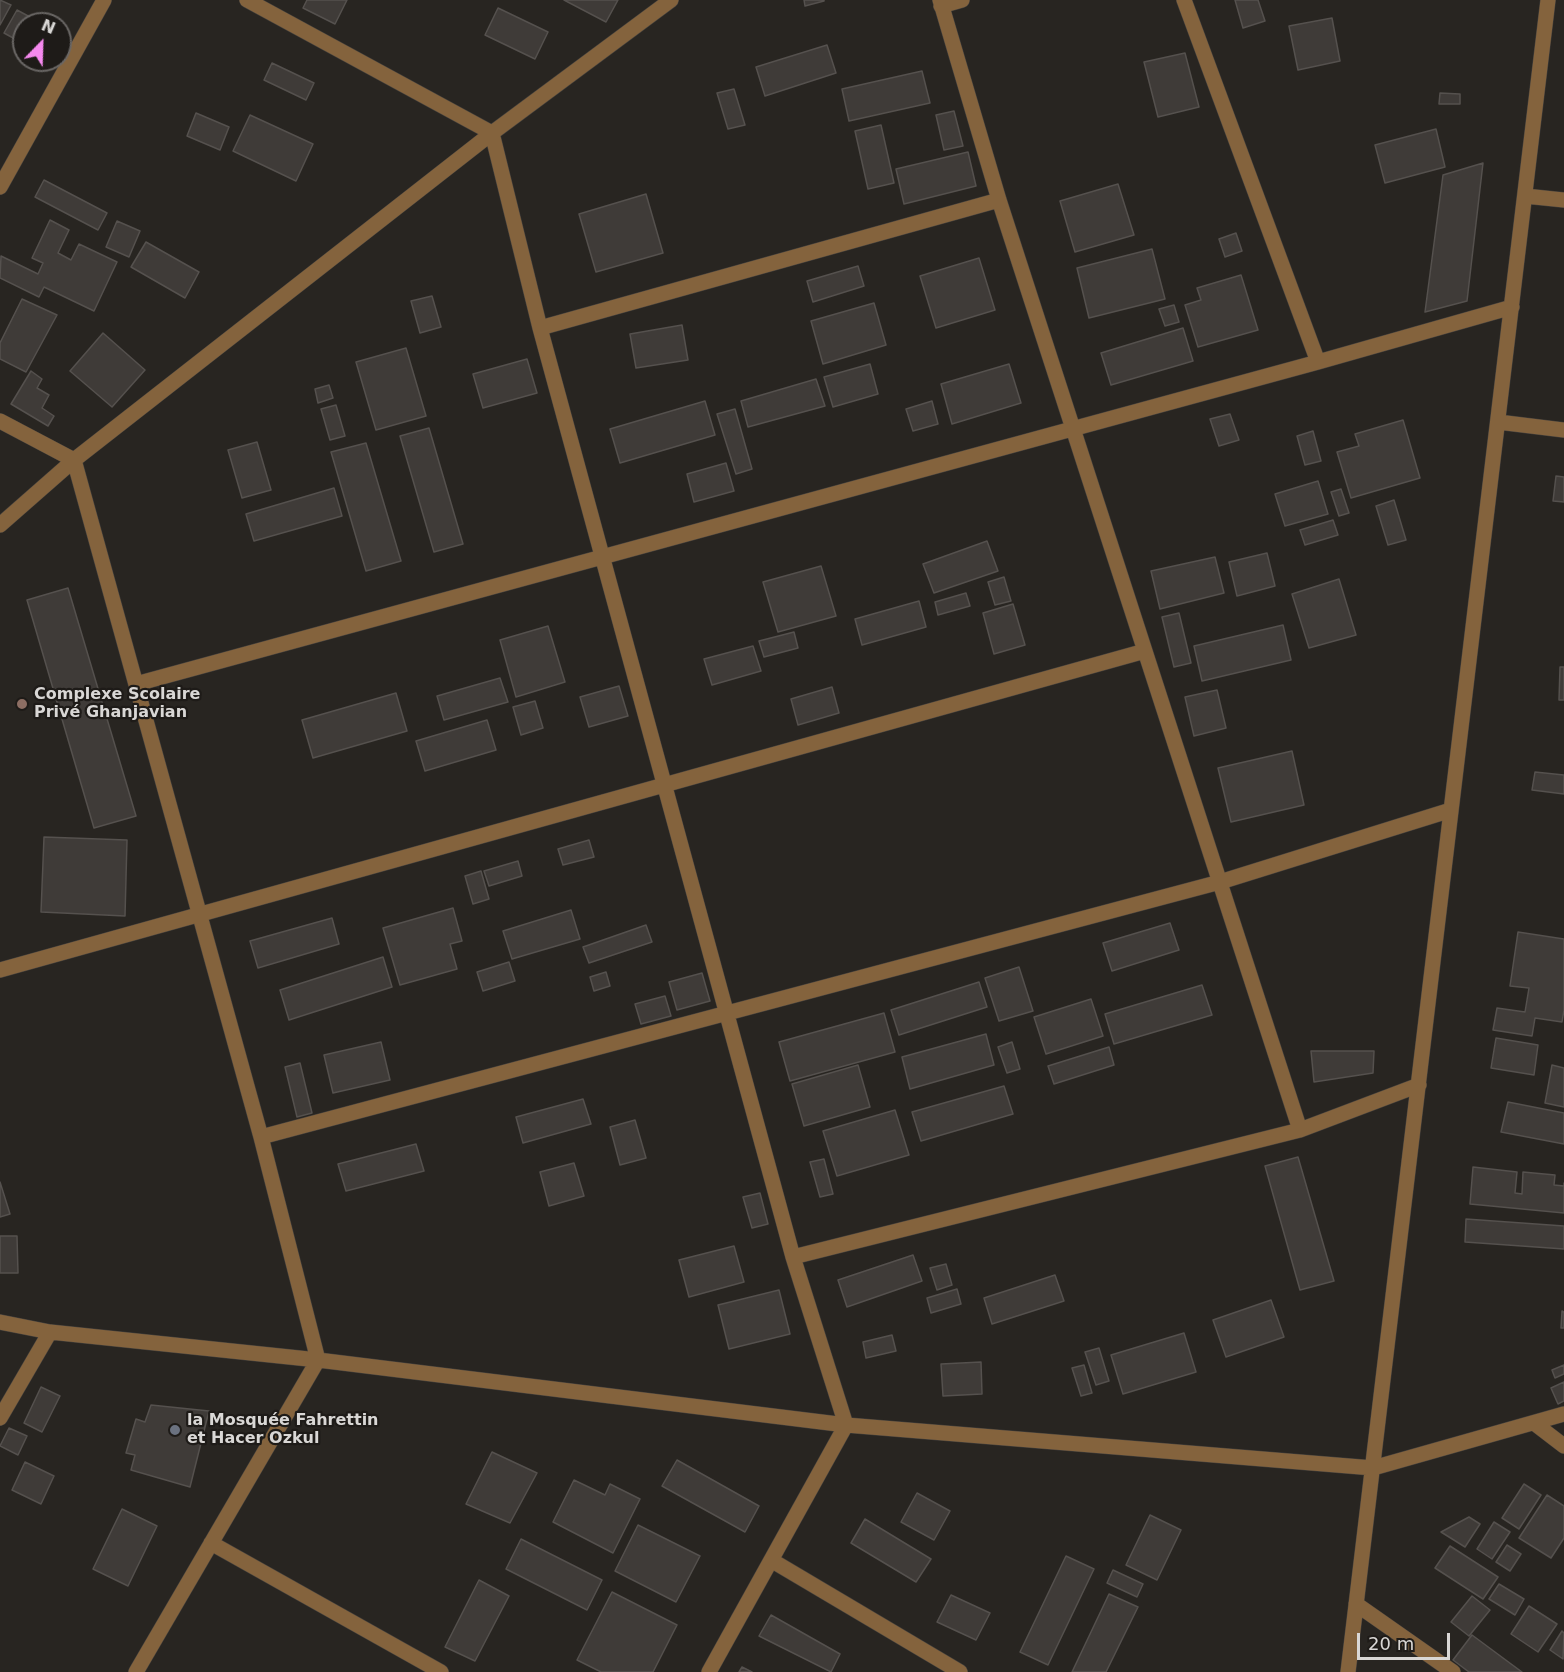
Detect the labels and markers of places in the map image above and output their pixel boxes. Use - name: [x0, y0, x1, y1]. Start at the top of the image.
- place label: Complexe Scolaire Privé Ghanjavian: [34, 685, 200, 723]
- marker: Complexe Scolaire Privé Ghanjavian: [15, 697, 29, 711]
- place label: la Mosquée Fahrettin et Hacer Ozkul: [187, 1411, 378, 1449]
- marker: la Mosquée Fahrettin et Hacer Ozkul: [168, 1423, 182, 1437]

